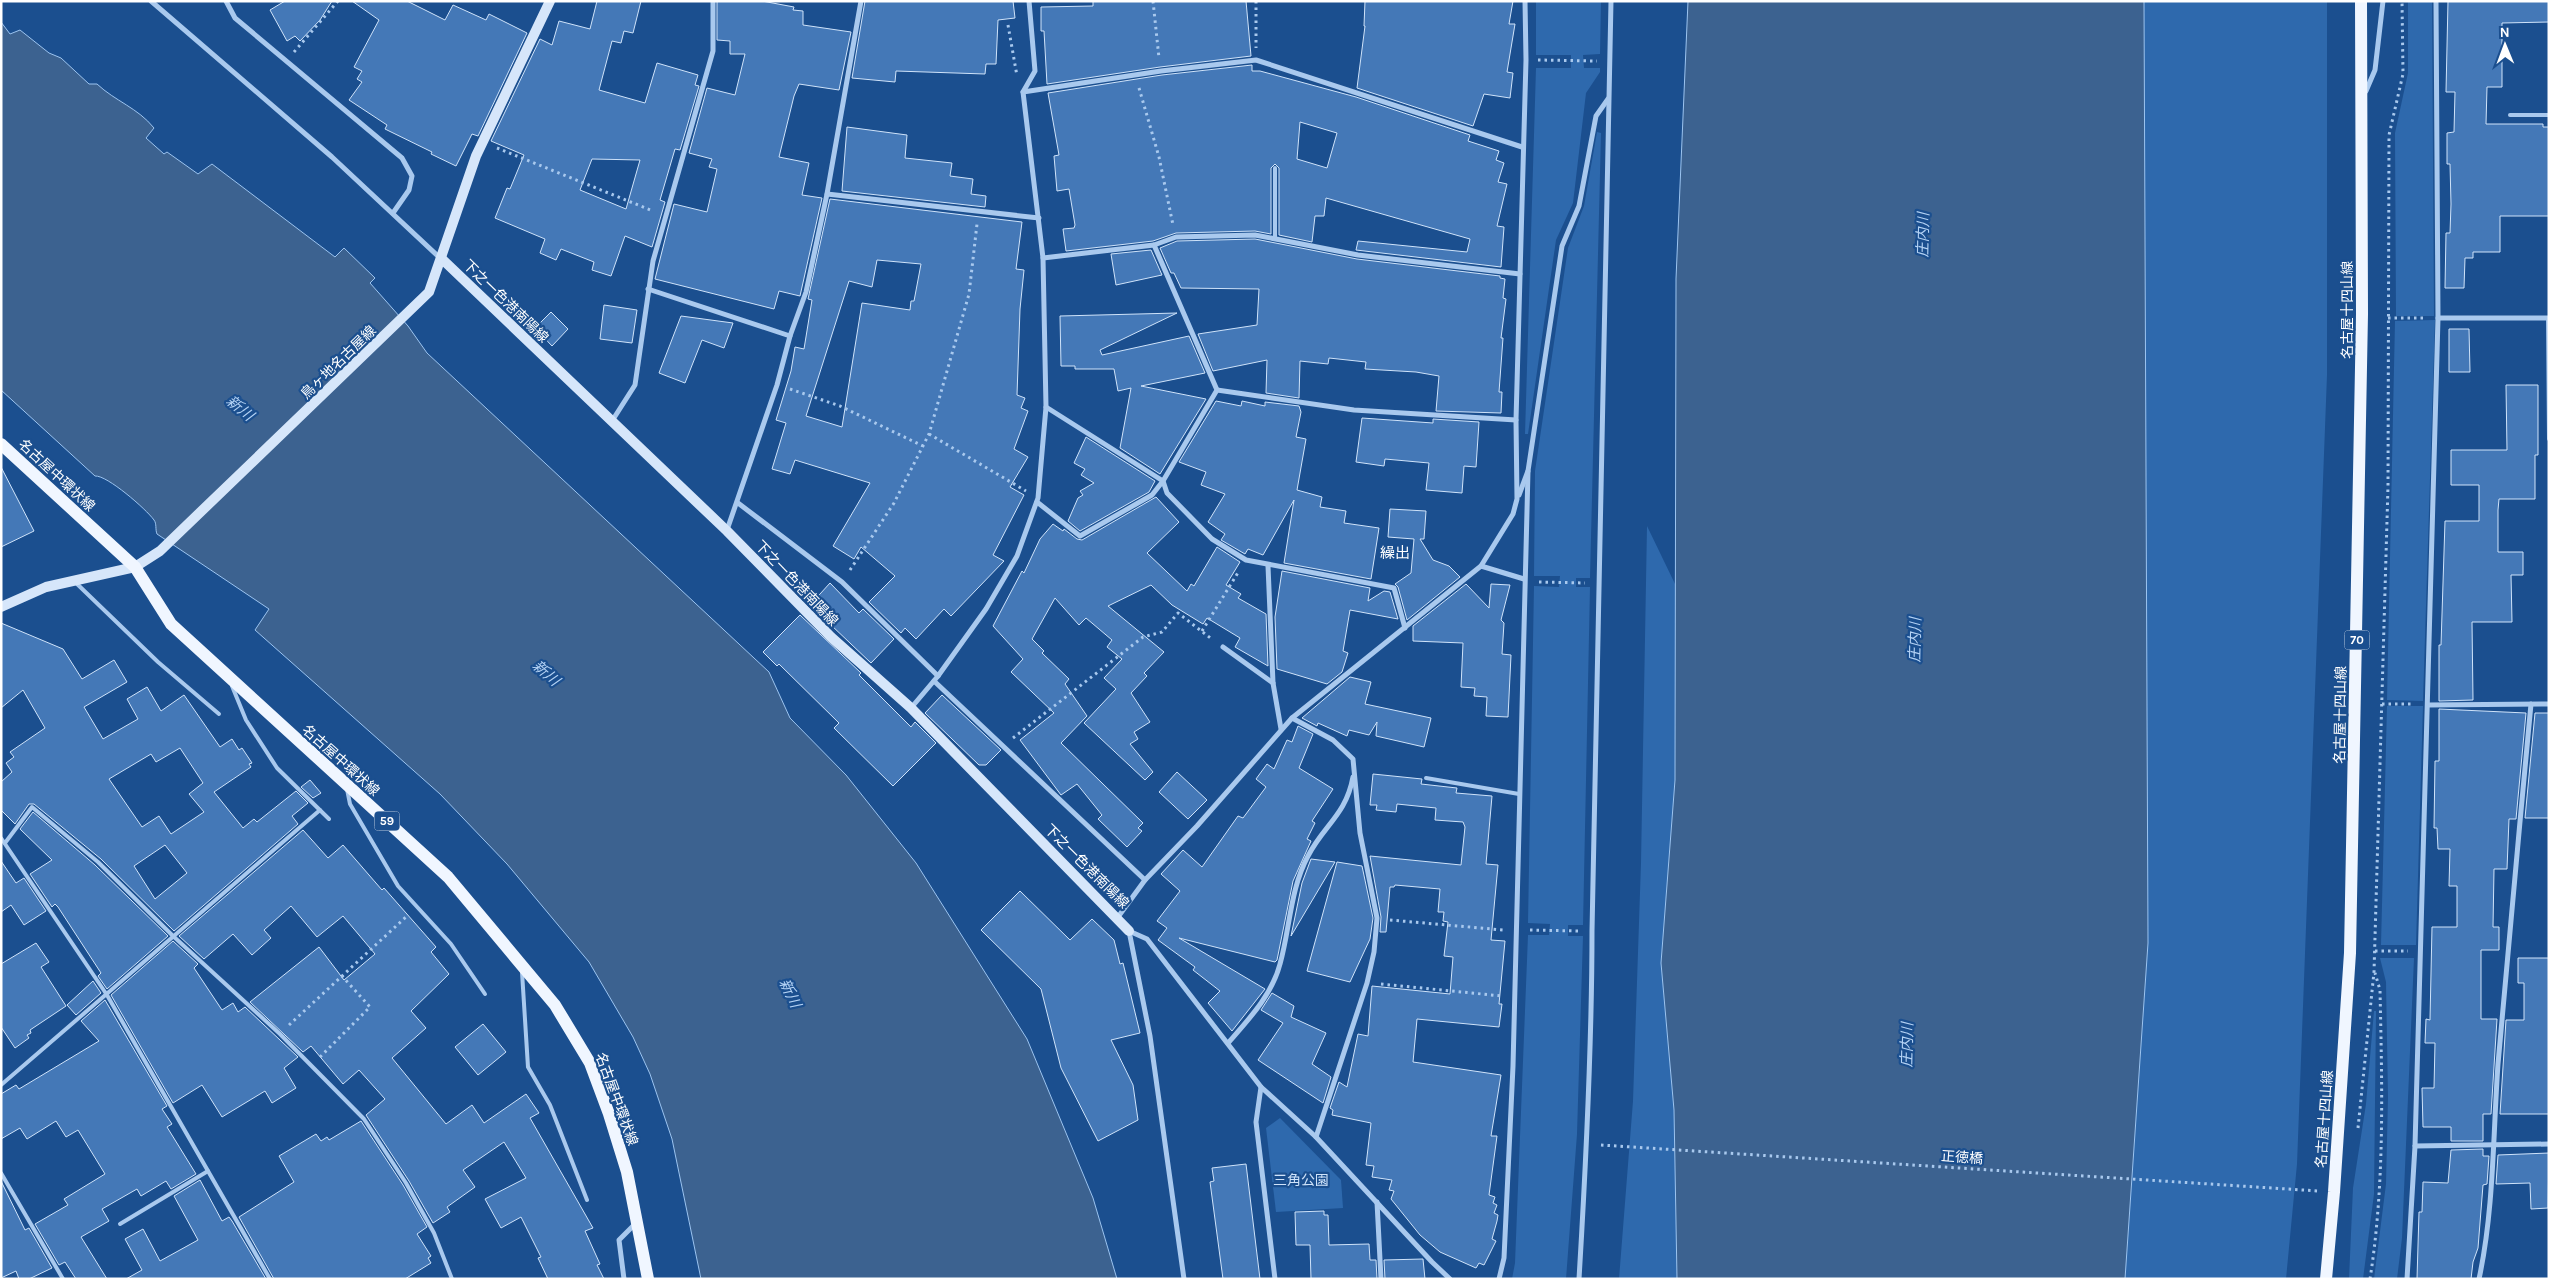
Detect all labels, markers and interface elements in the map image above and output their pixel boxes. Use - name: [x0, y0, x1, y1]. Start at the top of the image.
- north arrow: [2480, 20, 2530, 70]
- text: N: [2500, 24, 2510, 41]
- water label: 庄内川: [1914, 210, 1932, 258]
- street label: 下之一色港南陽線: [459, 256, 552, 346]
- street label: 名古屋十四山線: [2339, 261, 2356, 359]
- street label: 鳥ヶ地名古屋線: [297, 322, 379, 403]
- water label: 新川: [223, 392, 259, 426]
- street label: 名古屋中環状線: [15, 436, 98, 515]
- street label: 下之一色港南陽線: [752, 537, 842, 630]
- district label: 繰出: [1380, 544, 1410, 562]
- water label: 庄内川: [1906, 615, 1924, 663]
- road number: 70: [2344, 630, 2370, 650]
- water label: 新川: [529, 656, 565, 691]
- street label: 名古屋十四山線: [2331, 666, 2350, 764]
- street label: 名古屋中環状線: [299, 721, 383, 799]
- road number: 59: [374, 811, 400, 830]
- street label: 下之一色港南陽線: [1041, 821, 1132, 912]
- water label: 新川: [775, 976, 806, 1012]
- water label: 庄内川: [1898, 1020, 1916, 1068]
- street label: 名古屋中環状線: [592, 1050, 641, 1148]
- street label: 名古屋十四山線: [2313, 1070, 2336, 1169]
- street label: 正徳橋: [1940, 1148, 1984, 1167]
- park label: 三角公園: [1273, 1172, 1329, 1189]

